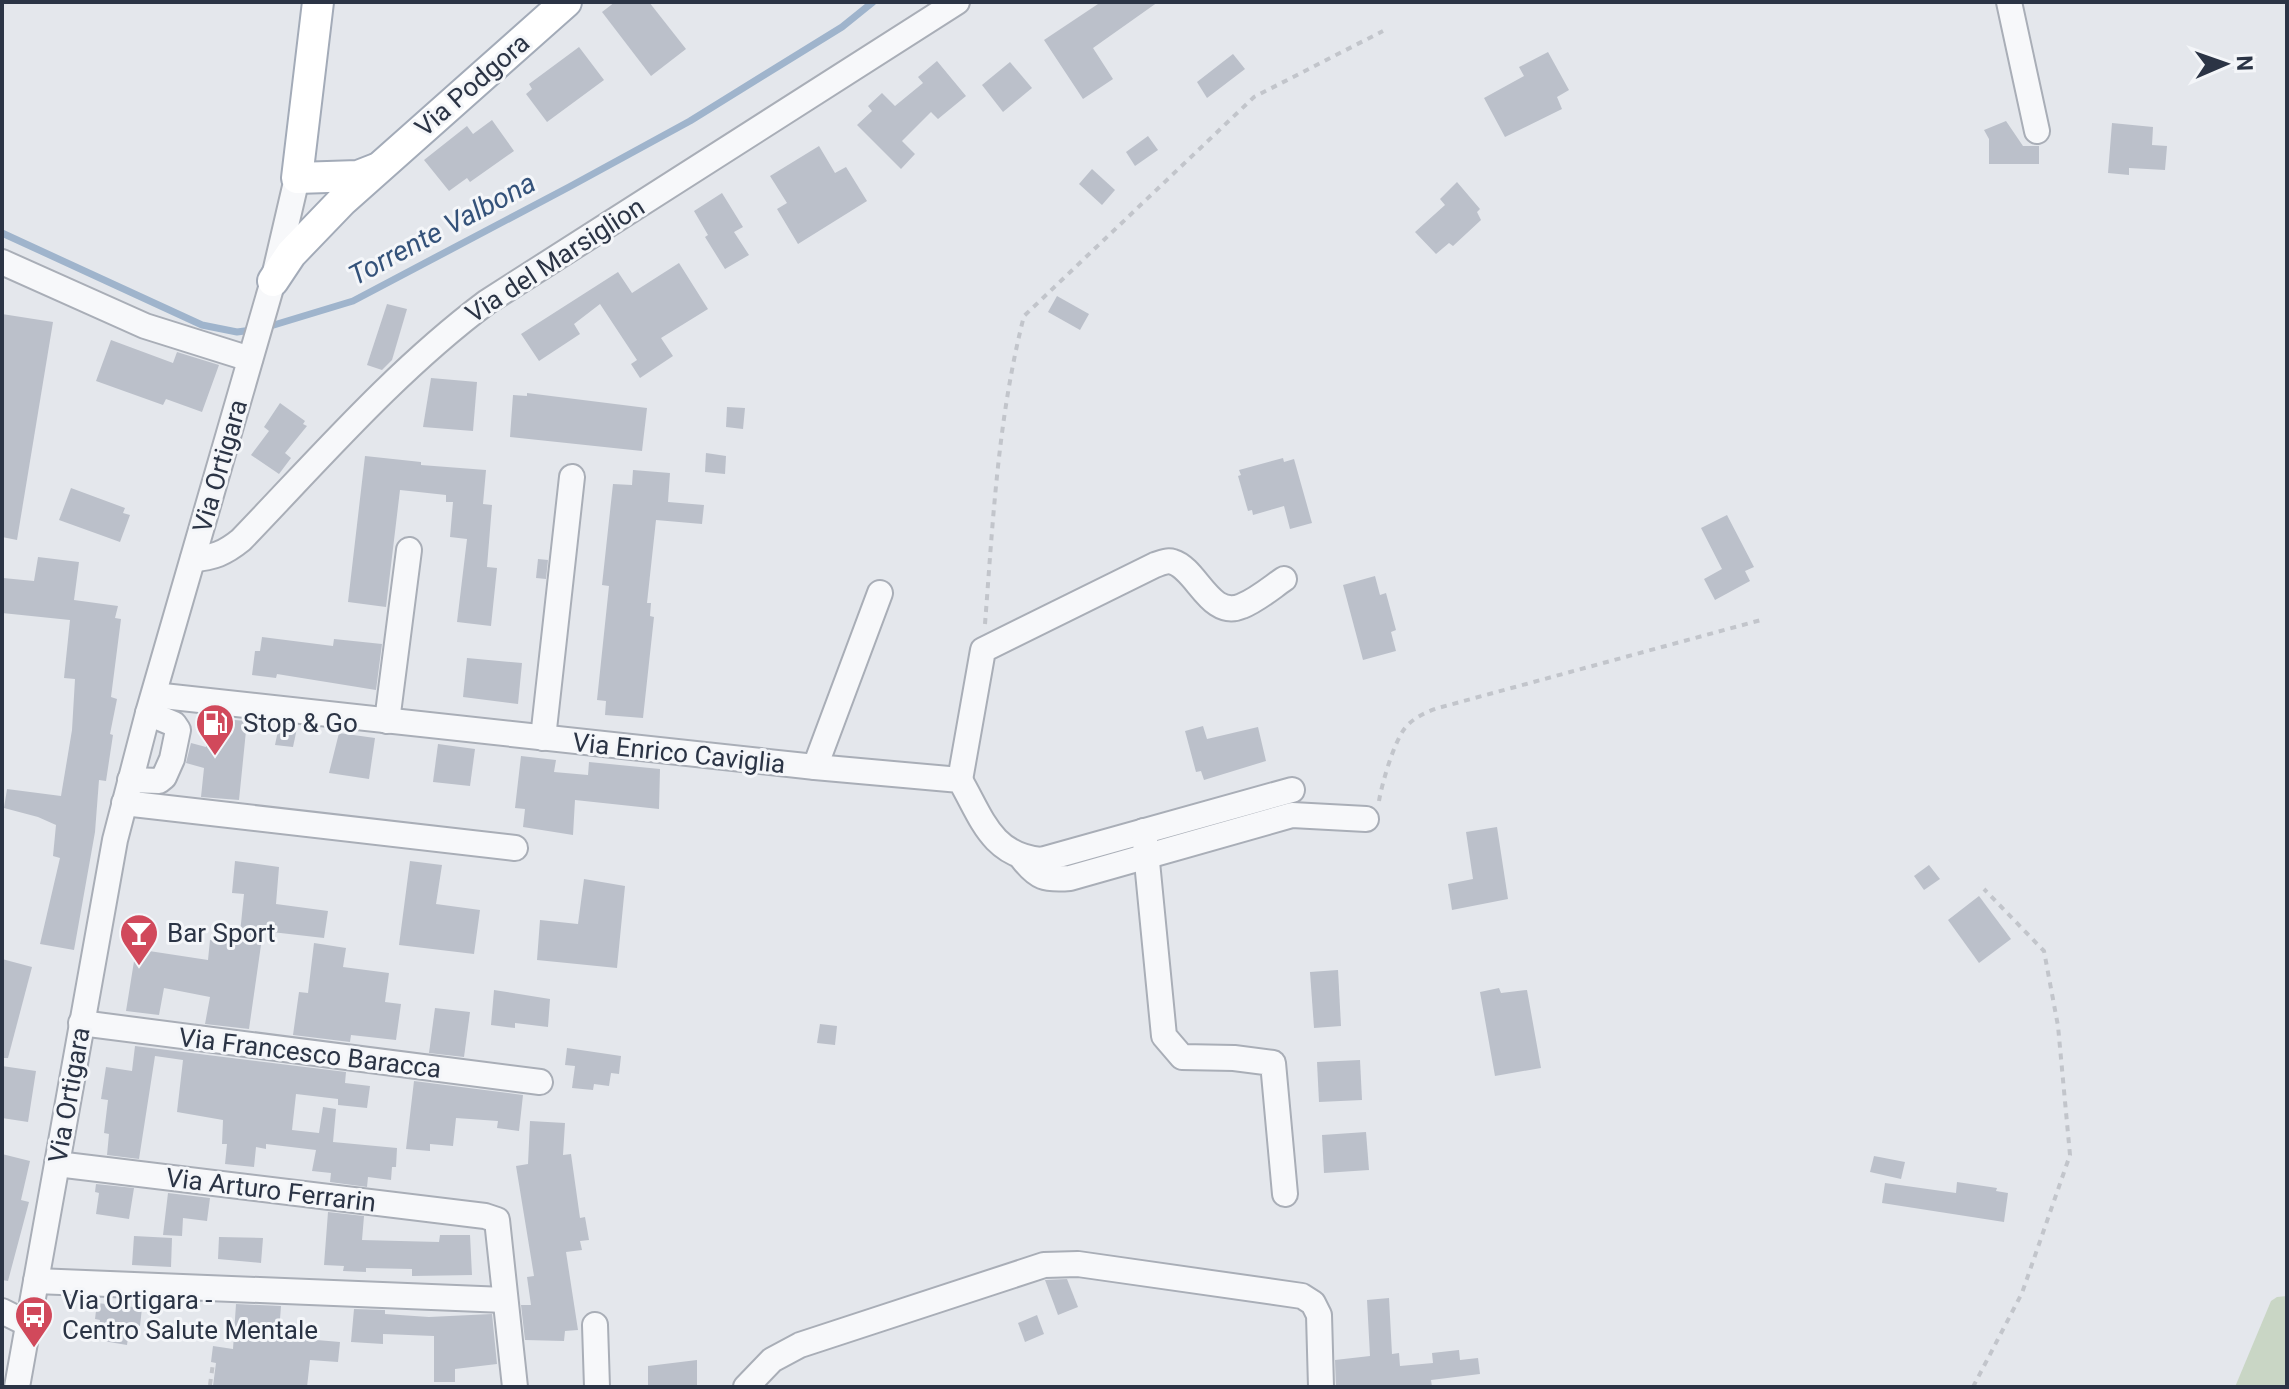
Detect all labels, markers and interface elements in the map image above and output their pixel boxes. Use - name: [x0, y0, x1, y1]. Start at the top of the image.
- north arrow: [2185, 24, 2265, 104]
- street label: Via Podgora: [409, 27, 535, 143]
- text: N: [2232, 55, 2257, 72]
- water label: Torrente Valbona: [343, 166, 541, 292]
- street label: Via del Marsiglion: [460, 191, 650, 329]
- street label: Via Ortigara: [187, 396, 253, 536]
- fuel station icon: Stop & Go: [194, 702, 236, 757]
- place label: Stop & Go: [243, 708, 358, 738]
- street label: Via Enrico Caviglia: [571, 727, 787, 779]
- bar icon: Bar Sport: [118, 912, 160, 967]
- place label: Bar Sport: [167, 918, 275, 948]
- street label: Via Francesco Baracca: [177, 1022, 443, 1084]
- street label: Via Ortigara: [42, 1025, 96, 1165]
- street label: Via Arturo Ferrarin: [164, 1162, 378, 1218]
- place label: Via Ortigara - Centro Salute Mentale: [62, 1285, 318, 1345]
- bus stop icon: Via Ortigara - Centro Salute Mentale: [13, 1294, 55, 1349]

